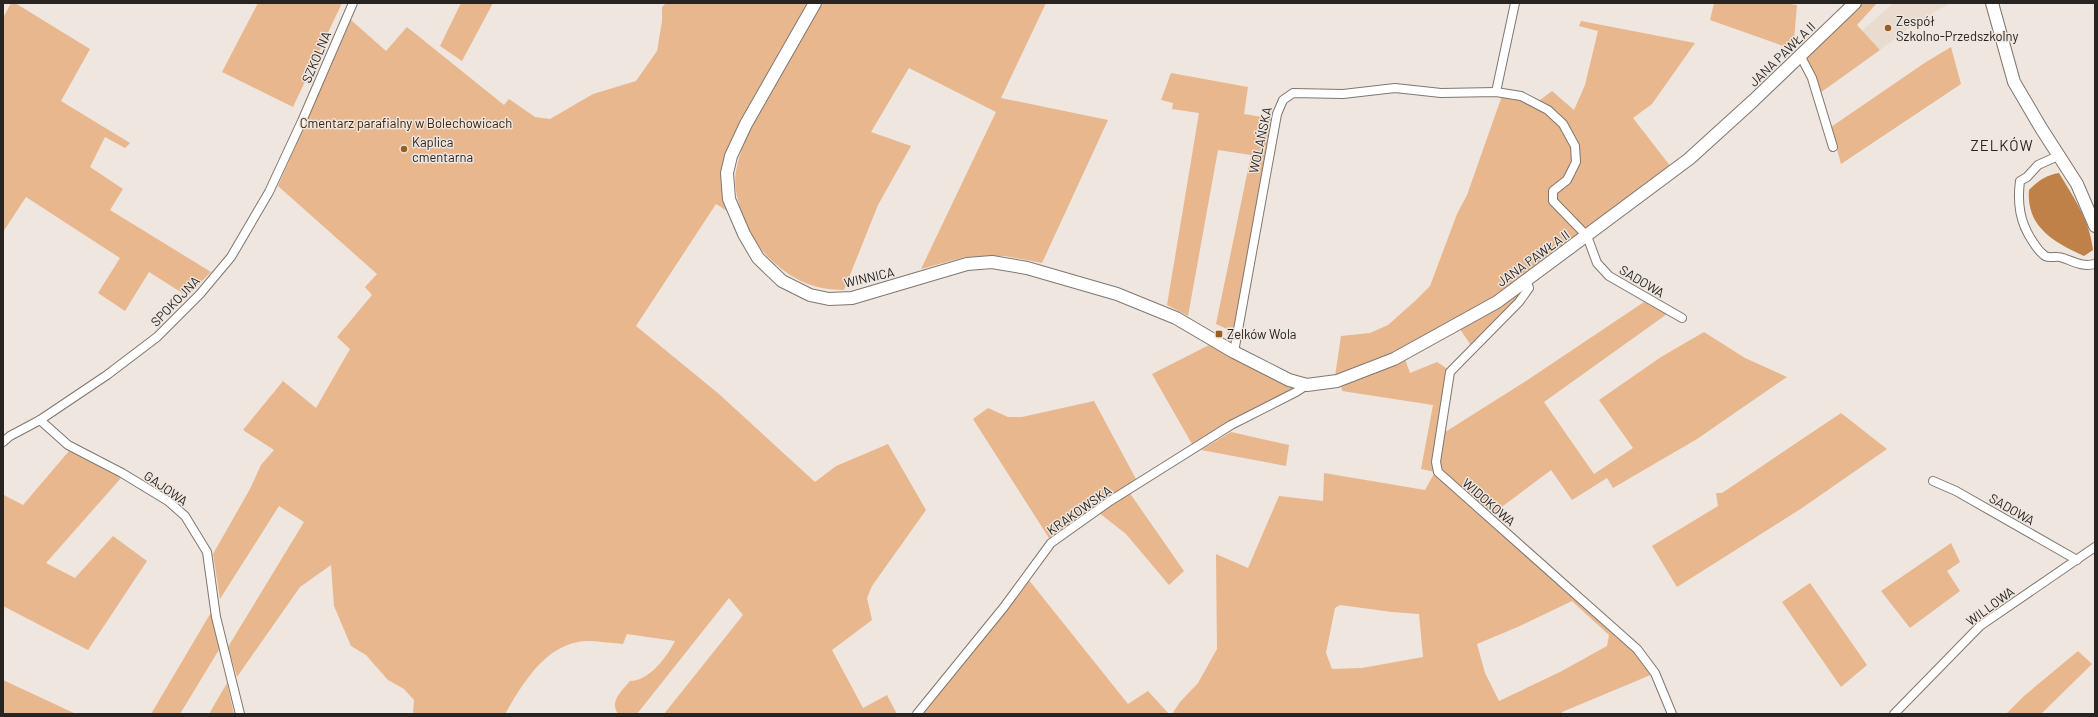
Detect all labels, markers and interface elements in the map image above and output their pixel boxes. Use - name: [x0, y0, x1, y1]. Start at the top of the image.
- place label: Zespół Szkolno-Przedszkolny: [1896, 13, 2018, 44]
- street label: JANA PAWŁA II: [1745, 18, 1819, 90]
- marker: Zespół Szkolno-Przedszkolny: [1883, 23, 1893, 33]
- street label: SZKOLNA: [298, 29, 334, 85]
- street label: WOLAŃSKA: [1245, 105, 1275, 175]
- park label: Cmentarz parafialny w Bolechowicach: [300, 115, 512, 131]
- place label: Kaplica cmentarna: [412, 134, 473, 165]
- district label: ZELKÓW: [1970, 136, 2034, 154]
- marker: Kaplica cmentarna: [399, 144, 409, 154]
- street label: JANA PAWŁA II: [1493, 226, 1573, 290]
- street label: SADOWA: [1617, 261, 1667, 301]
- street label: WINNICA: [842, 263, 896, 291]
- street label: SPOKOJNA: [147, 272, 203, 329]
- place label: Zelków Wola: [1227, 326, 1297, 342]
- marker: Zelków Wola: [1214, 329, 1224, 339]
- street label: GAJOWA: [141, 467, 191, 509]
- street label: WIDOKOWA: [1459, 475, 1519, 529]
- street label: KRAKOWSKA: [1044, 482, 1114, 538]
- street label: SADOWA: [1987, 490, 2038, 528]
- street label: WILLOWA: [1963, 583, 2017, 629]

